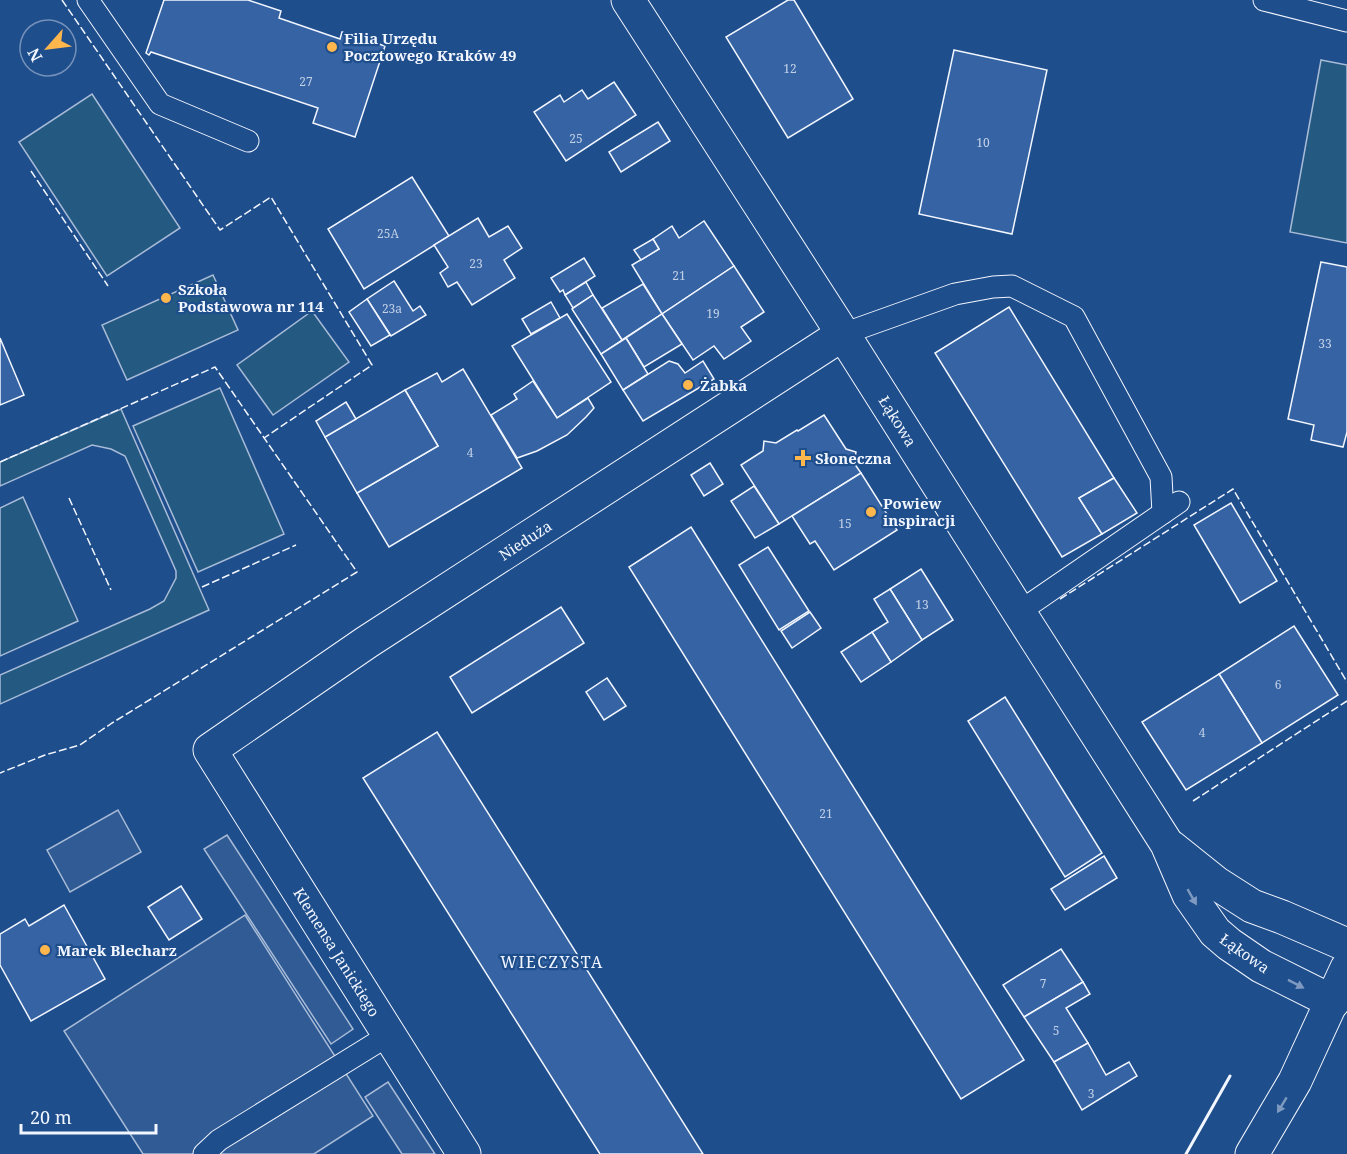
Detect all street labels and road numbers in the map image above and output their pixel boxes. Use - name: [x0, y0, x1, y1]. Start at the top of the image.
- street label: Łąkowa: [875, 392, 921, 450]
- street label: Nieduża: [495, 516, 555, 564]
- street label: Klemensa Janickiego: [289, 884, 385, 1020]
- street label: Łąkowa: [1216, 929, 1274, 977]

